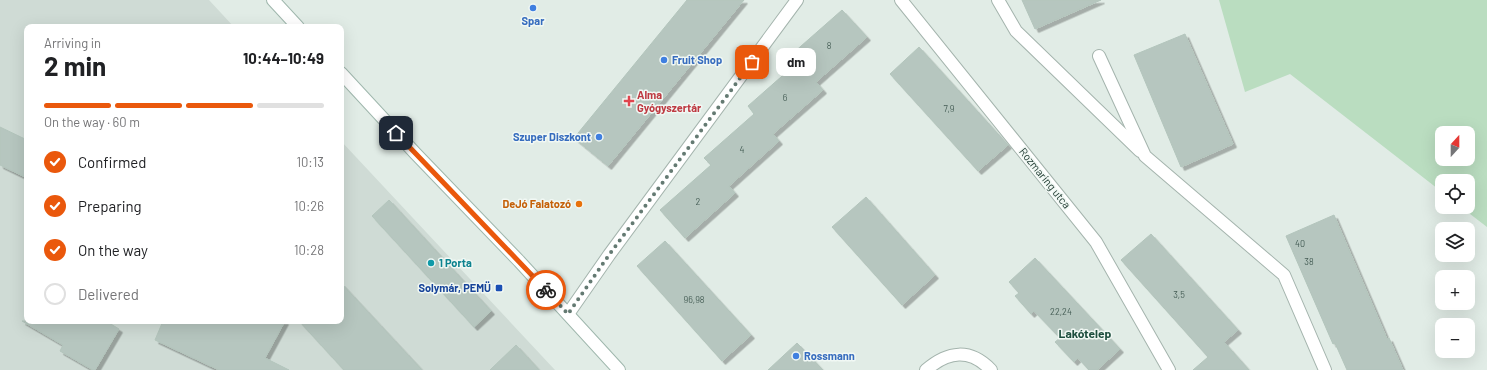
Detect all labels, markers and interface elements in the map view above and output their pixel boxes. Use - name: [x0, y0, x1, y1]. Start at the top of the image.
- marker: Spar: [528, 3, 538, 13]
- place label: Spar: [522, 14, 545, 27]
- text: Arriving in: [44, 35, 101, 51]
- house number: 8: [827, 40, 832, 51]
- pin: [735, 45, 769, 79]
- callout: dm: [776, 48, 816, 76]
- text: 10:44–10:49: [243, 49, 324, 67]
- text: 2 min: [44, 50, 106, 81]
- icon: bag: [741, 51, 763, 73]
- place label: Fruit Shop: [672, 53, 722, 66]
- text: dm: [787, 54, 805, 70]
- marker: Fruit Shop: [659, 55, 669, 65]
- place label: Alma Gyógyszertár: [637, 88, 702, 114]
- house number: 6: [783, 92, 788, 103]
- marker: Alma Gyógyszertár: [624, 96, 634, 106]
- house number: 7,9: [944, 103, 955, 114]
- text: On the way · 60 m: [44, 114, 140, 130]
- pin: [379, 116, 413, 150]
- icon: home: [385, 122, 407, 144]
- north arrow: [1435, 126, 1475, 166]
- map controls: [1435, 126, 1475, 358]
- place label: Szuper Diszkont: [513, 130, 591, 143]
- marker: Szuper Diszkont: [594, 132, 604, 142]
- house number: 4: [740, 144, 745, 155]
- street label: Rozmaring utca: [1017, 145, 1074, 211]
- icon: check: [44, 151, 66, 173]
- text: Confirmed: [78, 153, 146, 171]
- text: 10:13: [296, 154, 324, 170]
- button: locate: [1435, 174, 1475, 214]
- icon: check: [44, 195, 66, 217]
- house number: 2: [696, 196, 701, 207]
- text: Preparing: [78, 197, 142, 215]
- place label: DeJó Falatozó: [502, 197, 571, 210]
- text: 10:26: [294, 198, 324, 214]
- marker: DeJó Falatozó: [574, 199, 584, 209]
- button: layers: [1435, 222, 1475, 262]
- house number: 40: [1295, 238, 1305, 249]
- icon: check: [44, 239, 66, 261]
- text: On the way: [78, 241, 148, 259]
- text: 10:28: [294, 242, 324, 258]
- place label: 1 Porta: [439, 256, 472, 269]
- house number: 38: [1304, 256, 1314, 267]
- marker: 1 Porta: [426, 258, 436, 268]
- courier: [526, 270, 566, 310]
- button: +: [1435, 270, 1475, 310]
- icon: bike: [535, 279, 557, 301]
- place label: Solymár, PEMÜ: [418, 281, 491, 294]
- marker: Solymár, PEMÜ: [494, 283, 504, 293]
- text: Delivered: [78, 285, 139, 303]
- house number: 3,5: [1173, 289, 1185, 300]
- house number: 96,98: [683, 294, 705, 305]
- house number: 22,24: [1050, 306, 1072, 317]
- button: −: [1435, 318, 1475, 358]
- district label: Lakótelep: [1059, 326, 1112, 340]
- place label: Rossmann: [804, 349, 855, 362]
- marker: Rossmann: [791, 351, 801, 361]

